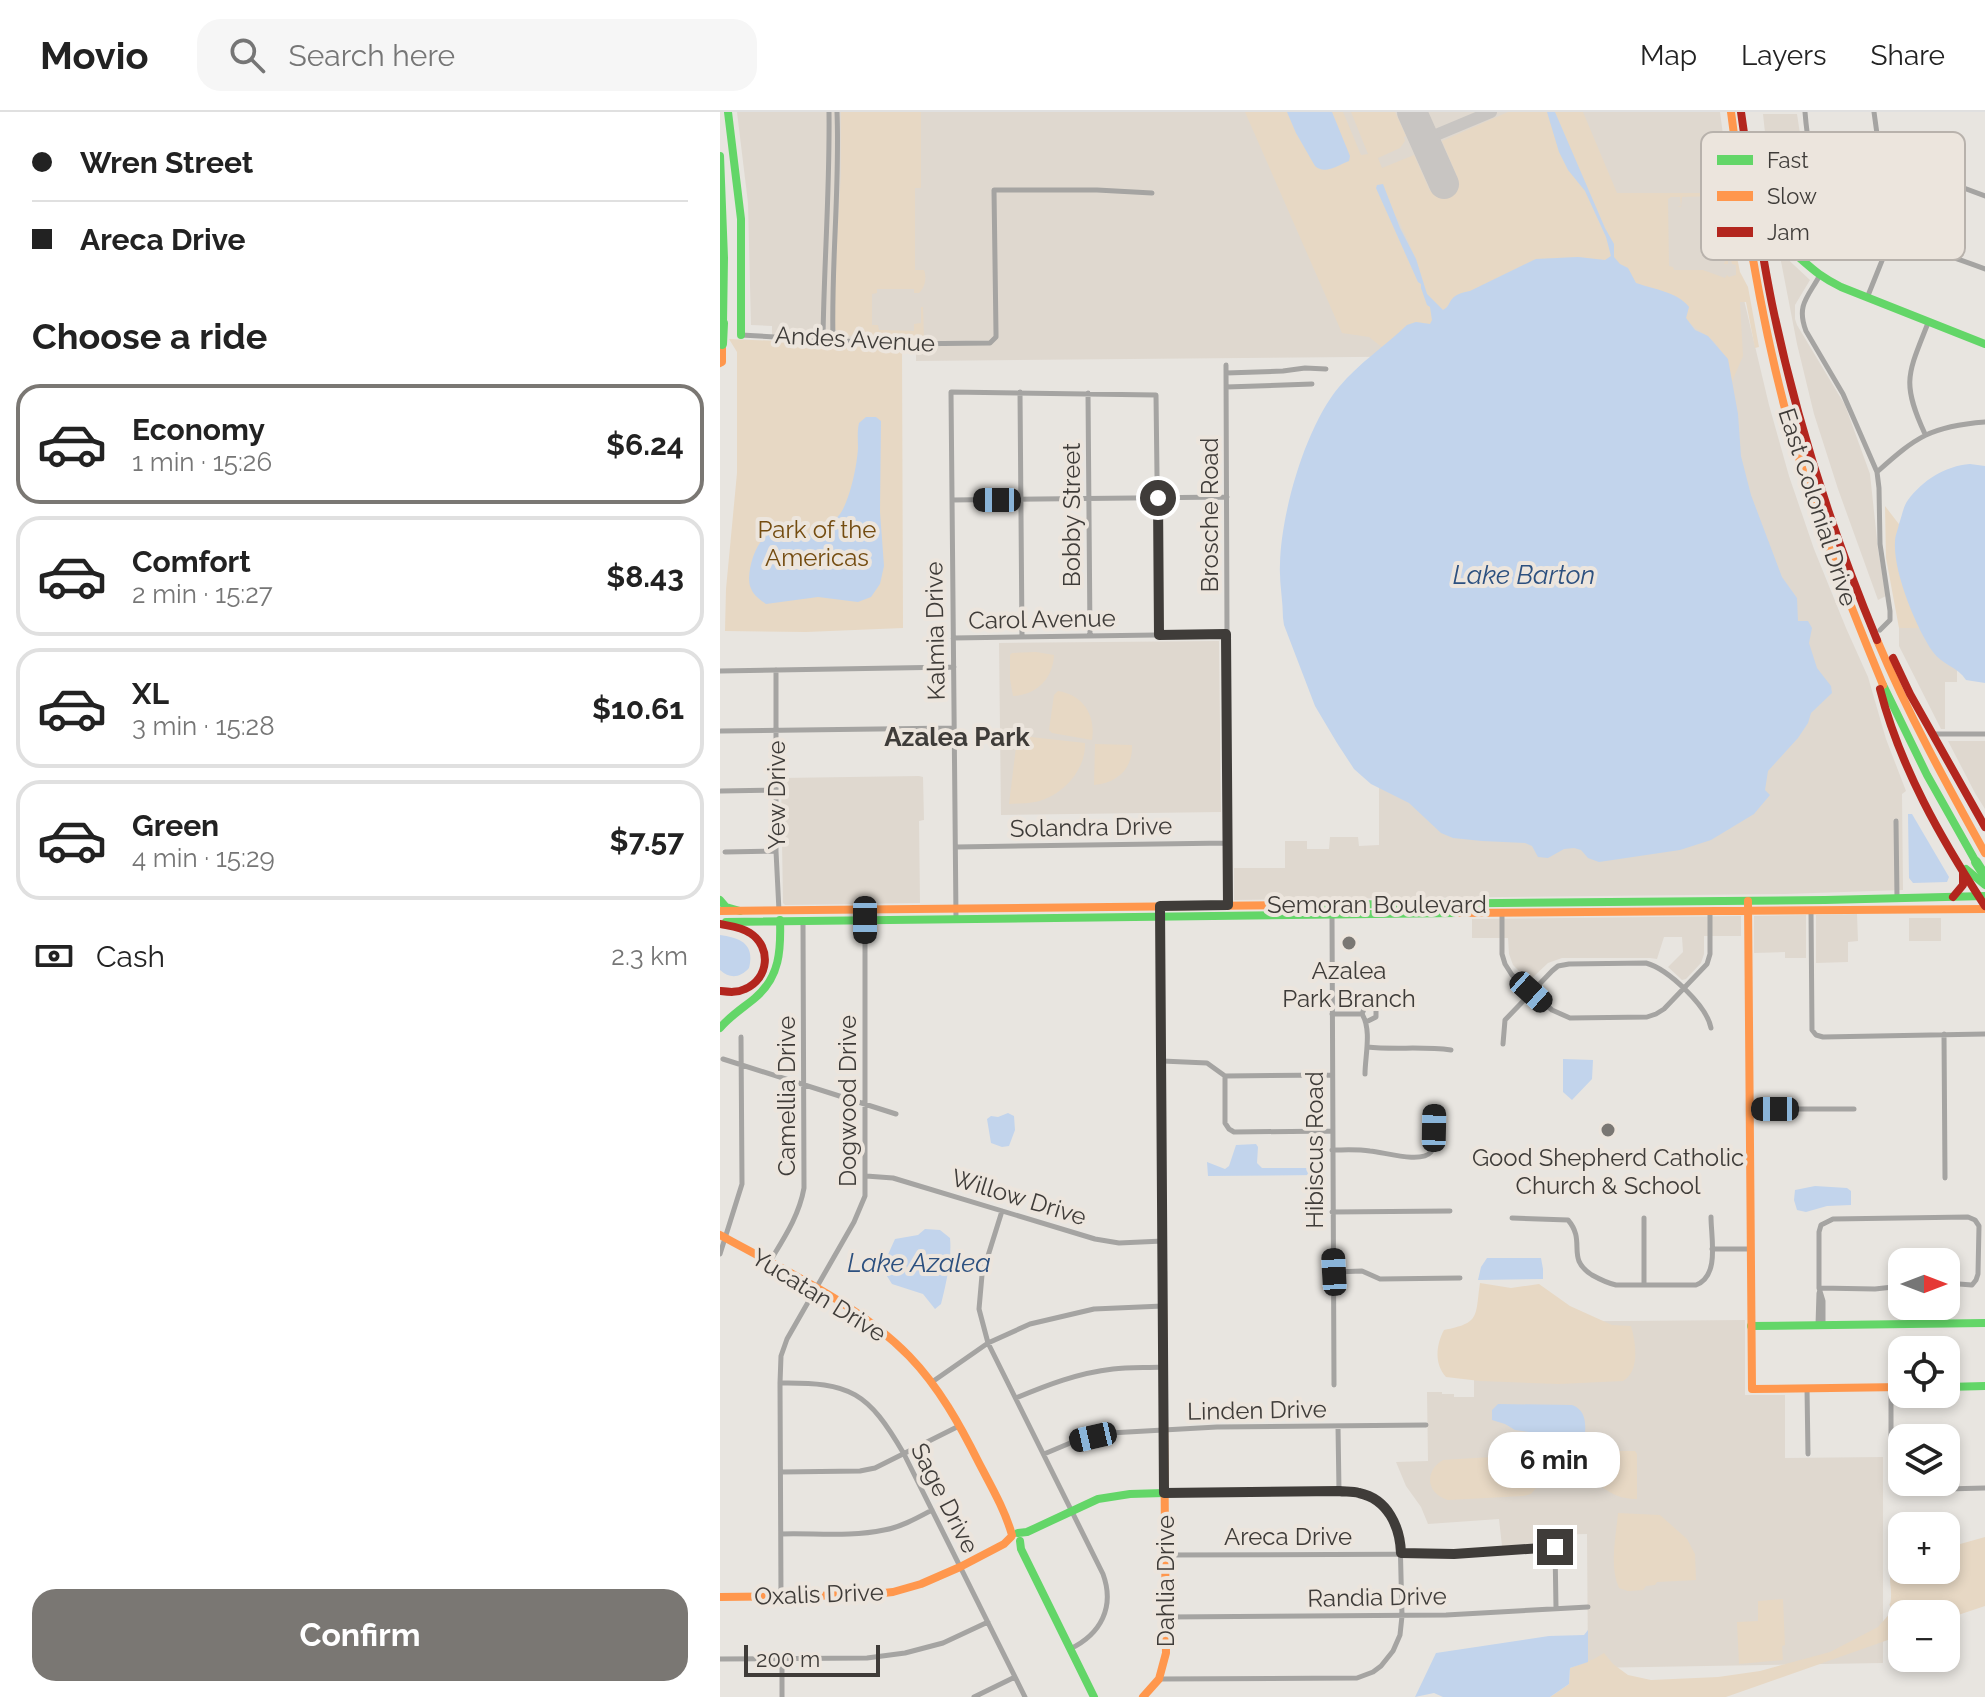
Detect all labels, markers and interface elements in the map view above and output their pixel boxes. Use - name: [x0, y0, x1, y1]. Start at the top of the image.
- search box: [197, 19, 757, 91]
- text: Movio: [40, 33, 149, 78]
- icon: search: [225, 33, 269, 77]
- text: Search here: [289, 38, 455, 73]
- text: Map: [1640, 39, 1697, 72]
- text: Layers: [1741, 39, 1827, 72]
- text: Share: [1871, 39, 1945, 72]
- legend: [1701, 132, 1965, 260]
- text: Wren Street: [80, 145, 253, 180]
- text: Fast: [1767, 147, 1809, 173]
- text: Slow: [1767, 183, 1817, 209]
- text: Jam: [1767, 219, 1810, 245]
- text: Areca Drive: [80, 222, 246, 257]
- text: Choose a ride: [32, 315, 267, 357]
- street label: Andes Avenue: [774, 320, 936, 358]
- street label: East Colonial Drive: [1772, 404, 1864, 610]
- icon: car: [36, 408, 108, 480]
- text: Economy: [132, 412, 265, 447]
- text: $6.24: [606, 427, 684, 462]
- street label: Brosche Road: [1195, 438, 1224, 592]
- street label: Bobby Street: [1057, 443, 1086, 587]
- text: 1 min · 15:26: [132, 447, 272, 477]
- route start: [1140, 480, 1176, 516]
- car: [973, 488, 1021, 512]
- park label: Park of the Americas: [758, 515, 876, 572]
- icon: car: [36, 540, 108, 612]
- text: Comfort: [132, 544, 251, 579]
- text: $8.43: [606, 559, 684, 594]
- water label: Lake Barton: [1453, 560, 1595, 590]
- street label: Kalmia Drive: [919, 561, 951, 701]
- text: 2 min · 15:27: [132, 579, 273, 609]
- street label: Carol Avenue: [968, 603, 1116, 635]
- icon: car: [36, 672, 108, 744]
- text: XL: [132, 676, 169, 711]
- text: $10.61: [592, 691, 684, 726]
- text: 3 min · 15:28: [132, 711, 275, 741]
- district label: Azalea Park: [884, 722, 1030, 752]
- street label: Yew Drive: [762, 740, 791, 850]
- icon: car: [36, 804, 108, 876]
- text: Green: [132, 808, 219, 843]
- street label: Solandra Drive: [1010, 811, 1172, 843]
- text: $7.57: [610, 823, 684, 858]
- text: 4 min · 15:29: [132, 843, 275, 873]
- street label: Semoran Boulevard: [1267, 890, 1487, 919]
- car: [853, 896, 877, 944]
- icon: cash: [32, 934, 76, 978]
- marker: Azalea Park Branch: [1340, 934, 1358, 952]
- text: Cash: [96, 939, 165, 974]
- text: 2.3 km: [611, 941, 688, 971]
- place label: Azalea Park Branch: [1282, 956, 1416, 1013]
- car: [1505, 967, 1557, 1017]
- street label: Dogwood Drive: [833, 1015, 862, 1187]
- street label: Camellia Drive: [772, 1016, 801, 1176]
- street label: Hibiscus Road: [1300, 1071, 1329, 1229]
- car: [1751, 1097, 1799, 1121]
- car: [1422, 1104, 1446, 1152]
- marker: Good Shepherd Catholic Church & School: [1599, 1121, 1617, 1139]
- place label: Good Shepherd Catholic Church & School: [1472, 1143, 1744, 1200]
- street label: Willow Drive: [948, 1163, 1090, 1231]
- street label: Yucatan Drive: [746, 1242, 892, 1348]
- car: [1321, 1247, 1347, 1297]
- water label: Lake Azalea: [847, 1248, 991, 1278]
- north arrow: [1888, 1248, 1960, 1320]
- map controls: [1888, 1248, 1960, 1672]
- button: locate: [1888, 1336, 1960, 1408]
- street label: Linden Drive: [1187, 1394, 1327, 1426]
- car: [1067, 1420, 1119, 1454]
- button: layers: [1888, 1424, 1960, 1496]
- callout: 6 min: [1489, 1431, 1621, 1487]
- street label: Sage Drive: [905, 1438, 985, 1558]
- text: 6 min: [1520, 1445, 1588, 1475]
- button: +: [1888, 1512, 1960, 1584]
- street label: Dahlia Drive: [1151, 1515, 1180, 1647]
- street label: Areca Drive: [1224, 1522, 1352, 1551]
- route end: [1537, 1529, 1573, 1565]
- street label: Oxalis Drive: [754, 1577, 884, 1611]
- street label: Randia Drive: [1307, 1581, 1447, 1613]
- button: Confirm: [32, 1589, 688, 1681]
- button: −: [1888, 1600, 1960, 1672]
- scale bar: [744, 1641, 880, 1677]
- text: 200 m: [756, 1646, 820, 1672]

